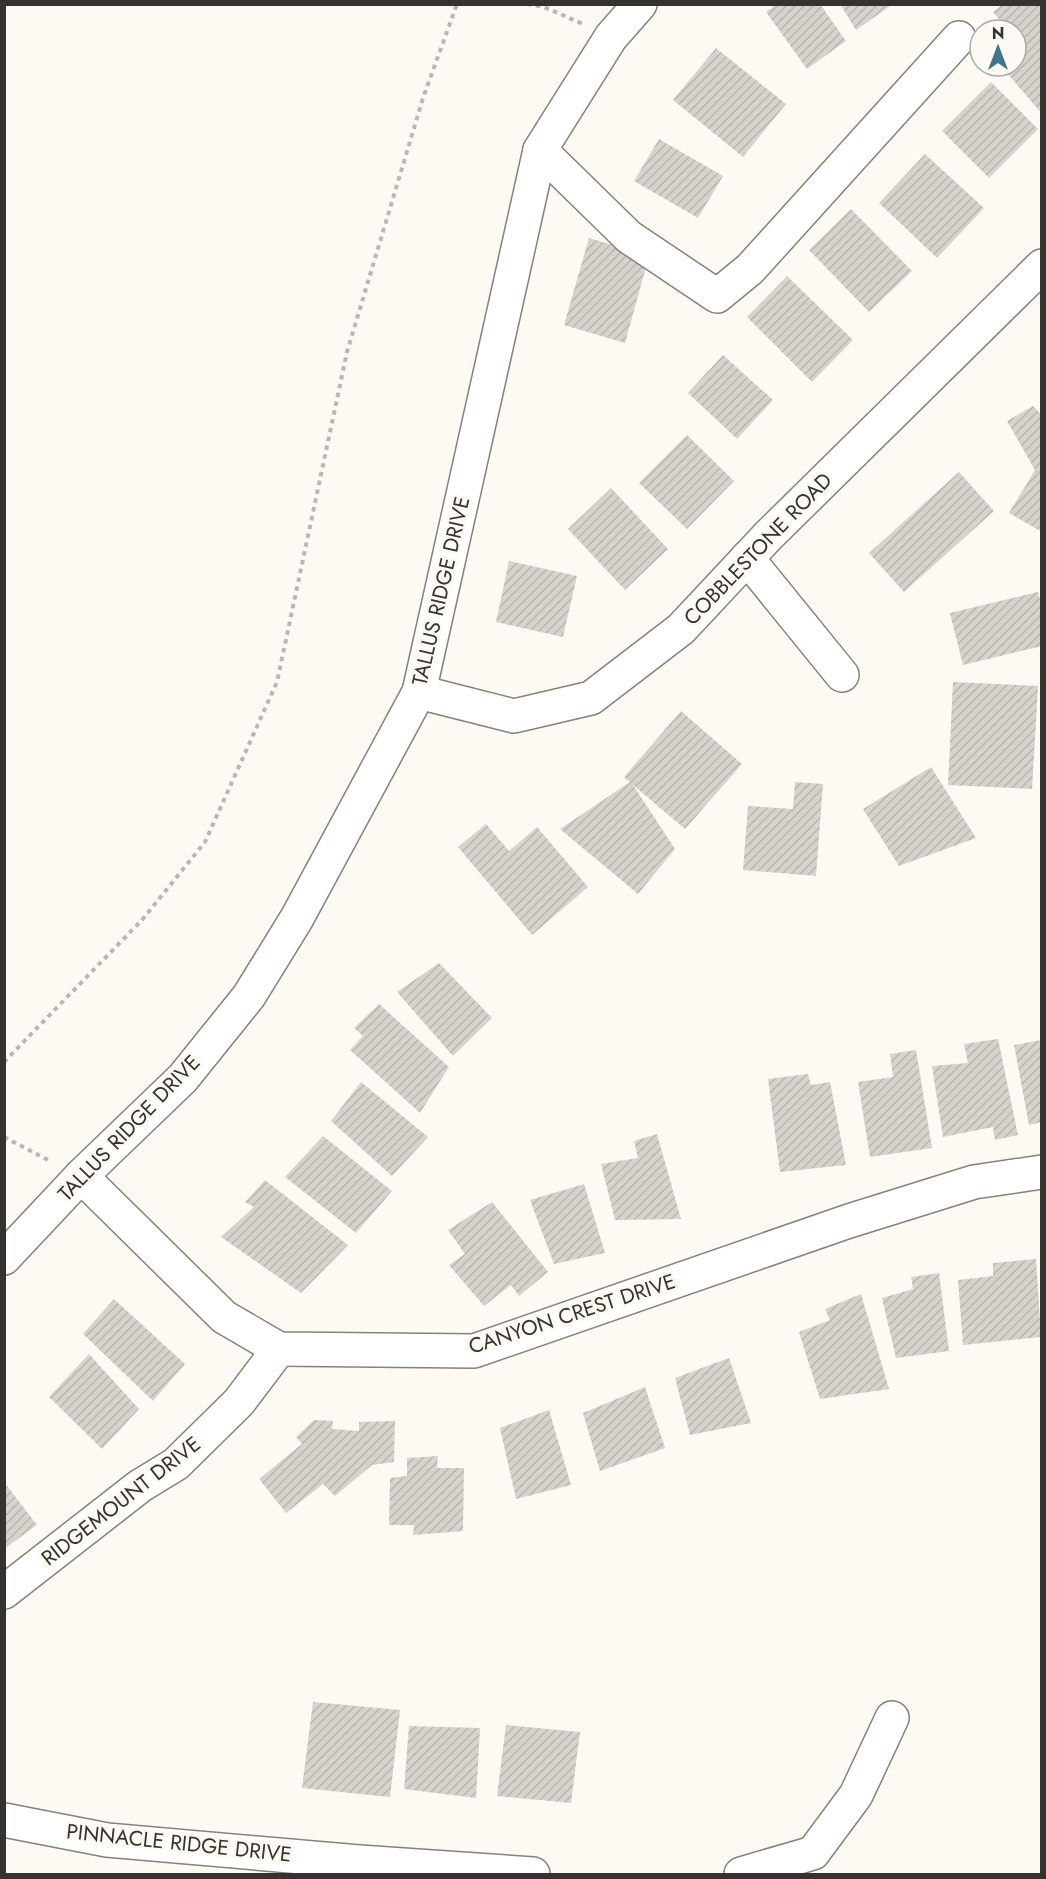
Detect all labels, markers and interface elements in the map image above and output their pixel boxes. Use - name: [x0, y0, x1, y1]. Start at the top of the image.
- north arrow: [968, 18, 1028, 78]
- text: N: [992, 22, 1004, 45]
- street label: COBBLESTONE ROAD: [677, 466, 839, 632]
- street label: TALLUS RIDGE DRIVE: [405, 493, 477, 689]
- street label: TALLUS RIDGE DRIVE: [51, 1048, 207, 1208]
- street label: CANYON CREST DRIVE: [465, 1266, 679, 1362]
- street label: RIDGEMOUNT DRIVE: [35, 1429, 207, 1573]
- street label: PINNACLE RIDGE DRIVE: [65, 1816, 293, 1870]

